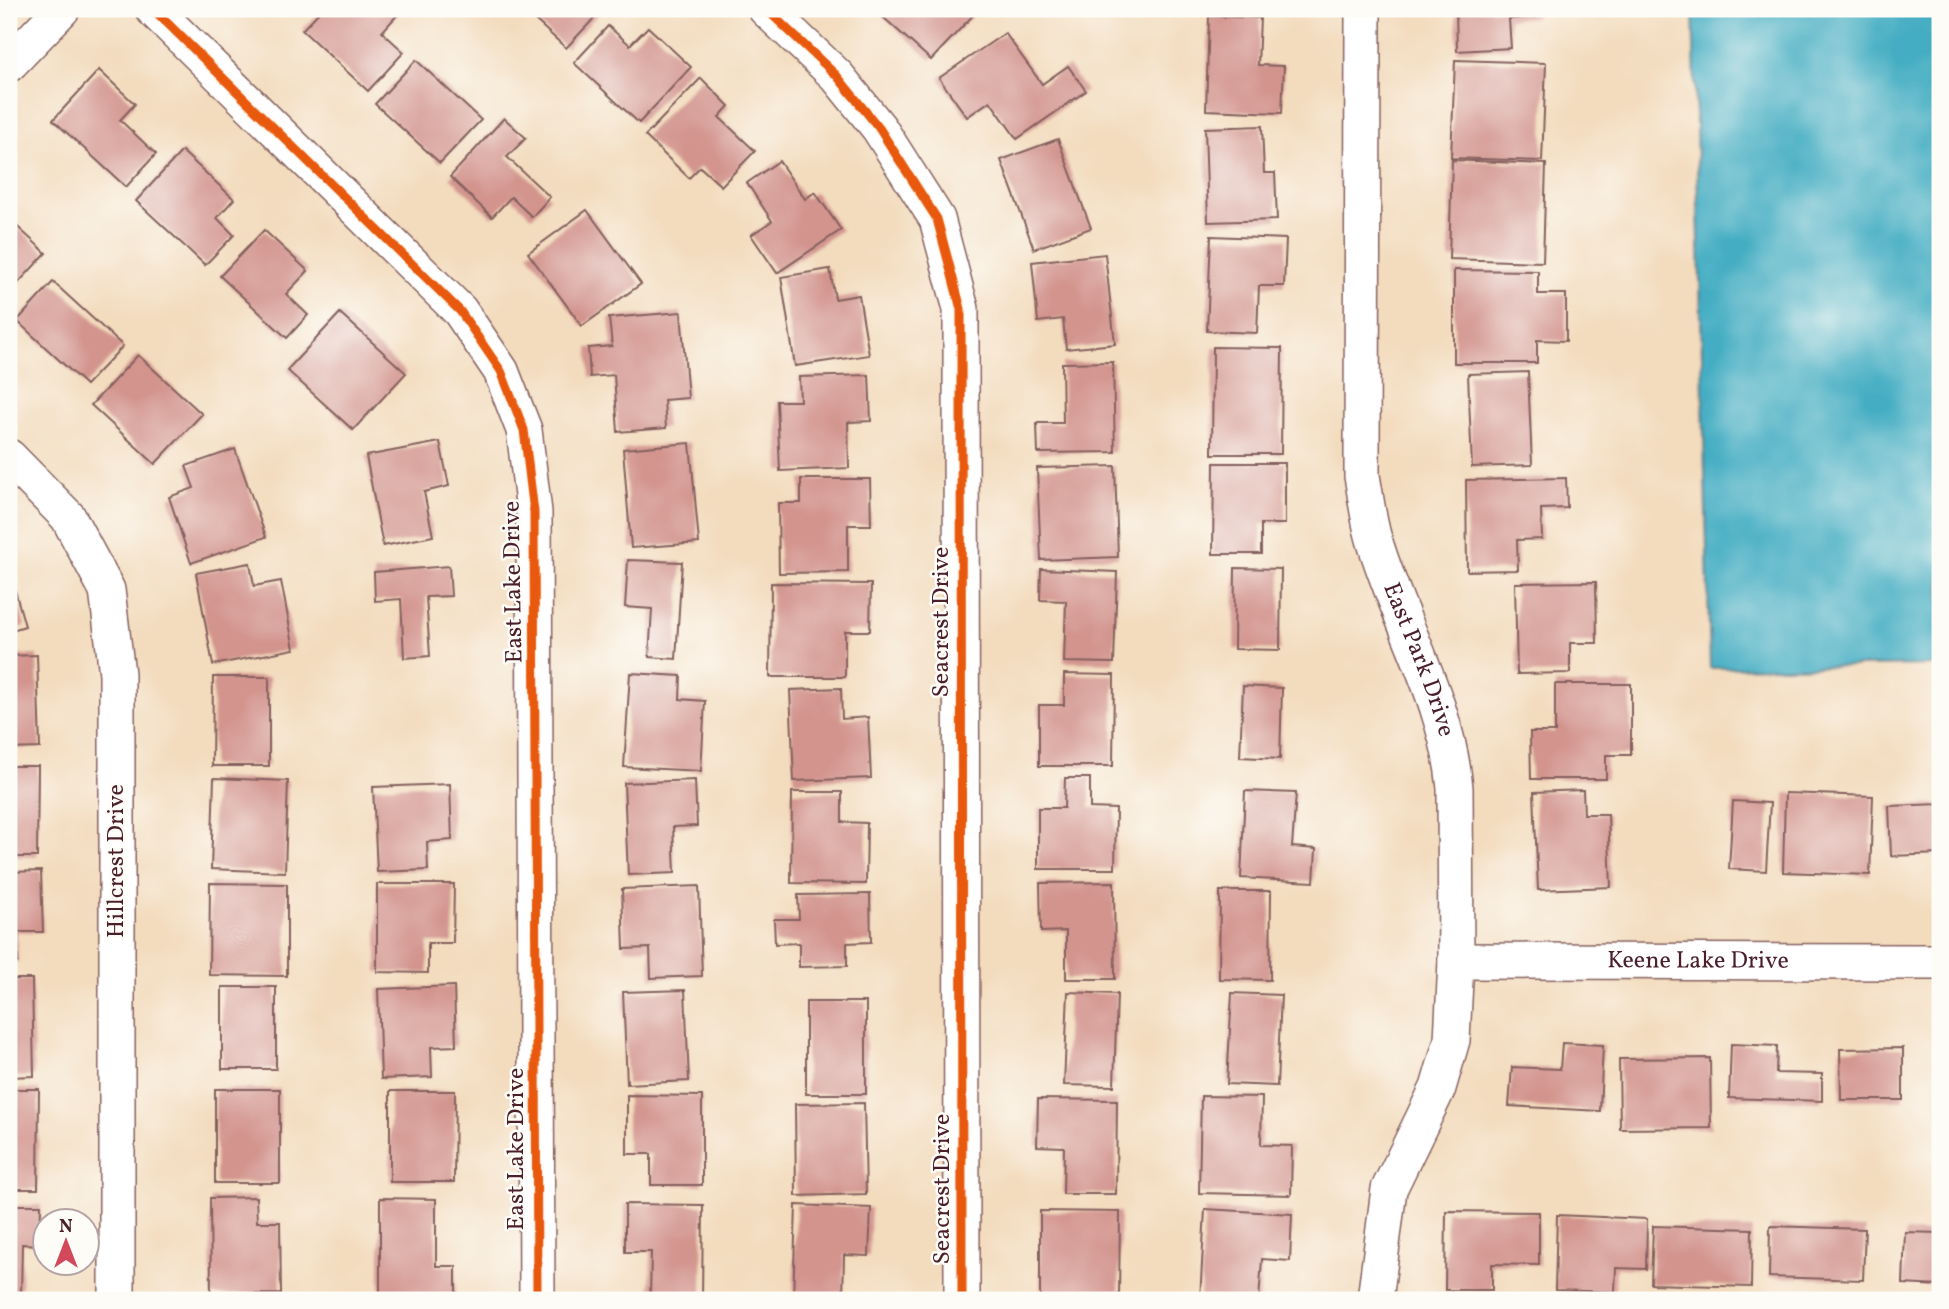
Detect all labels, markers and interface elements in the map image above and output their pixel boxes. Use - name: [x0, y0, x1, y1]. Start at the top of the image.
- street label: East Lake Drive: [496, 500, 532, 664]
- street label: Seacrest Drive: [925, 547, 959, 697]
- street label: East Park Drive: [1374, 578, 1462, 741]
- street label: Hillcrest Drive: [100, 784, 134, 938]
- street label: Keene Lake Drive: [1607, 944, 1789, 979]
- street label: East Lake Drive: [500, 1068, 534, 1230]
- street label: Seacrest Drive: [926, 1114, 960, 1264]
- north arrow: [32, 1208, 102, 1278]
- text: N: [59, 1214, 73, 1240]

